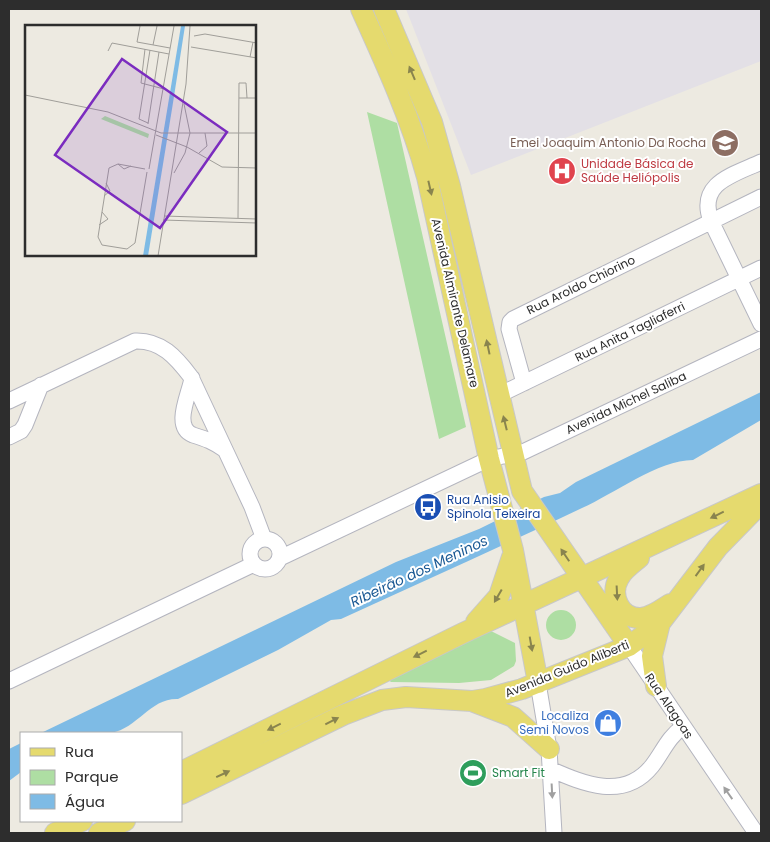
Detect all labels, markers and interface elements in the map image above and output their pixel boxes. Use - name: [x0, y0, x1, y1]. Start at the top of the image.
- inset map: [25, 25, 256, 256]
- one-way arrow: [407, 66, 415, 81]
- school or university icon: Emei Joaquim Antonio Da Rocha: [710, 128, 740, 158]
- place label: Emei Joaquim Antonio Da Rocha: [510, 134, 706, 151]
- place label: Unidade Básica de Saúde Heliópolis: [581, 155, 694, 186]
- hospital icon: Unidade Básica de Saúde Heliópolis: [547, 156, 577, 186]
- one-way arrow: [426, 181, 434, 196]
- street label: Avenida Almirante Delamare: [428, 217, 483, 389]
- street label: Rua Aroldo Chiorino: [524, 251, 638, 318]
- street label: Rua Anita Tagliaferri: [572, 297, 688, 366]
- one-way arrow: [484, 339, 492, 355]
- street label: Avenida Michel Saliba: [563, 367, 689, 438]
- one-way arrow: [501, 415, 509, 430]
- place label: Rua Anisio Spinola Teixeira: [447, 491, 540, 522]
- bus stop icon: Rua Anisio Spinola Teixeira: [413, 492, 443, 522]
- one-way arrow: [710, 512, 724, 520]
- water label: Ribeirão dos Meninos: [347, 530, 491, 612]
- one-way arrow: [560, 548, 570, 561]
- one-way arrow: [695, 563, 705, 577]
- one-way arrow: [613, 586, 621, 602]
- one-way arrow: [494, 590, 503, 603]
- street label: Avenida Guido Aliberti: [502, 636, 632, 701]
- one-way arrow: [528, 636, 536, 652]
- one-way arrow: [413, 650, 427, 658]
- street label: Rua Alagoas: [641, 670, 698, 742]
- place label: Localiza Semi Novos: [519, 707, 589, 738]
- shop icon: Localiza Semi Novos: [593, 708, 623, 738]
- one-way arrow: [325, 716, 339, 724]
- one-way arrow: [267, 723, 281, 731]
- legend: [20, 732, 182, 822]
- text: Rua: [65, 741, 94, 762]
- sports icon: Smart Fit: [458, 758, 488, 788]
- place label: Smart Fit: [492, 764, 545, 781]
- text: Parque: [65, 766, 118, 787]
- one-way arrow: [216, 770, 231, 779]
- one-way arrow: [548, 783, 556, 799]
- one-way arrow: [723, 786, 733, 800]
- text: Água: [65, 791, 105, 812]

